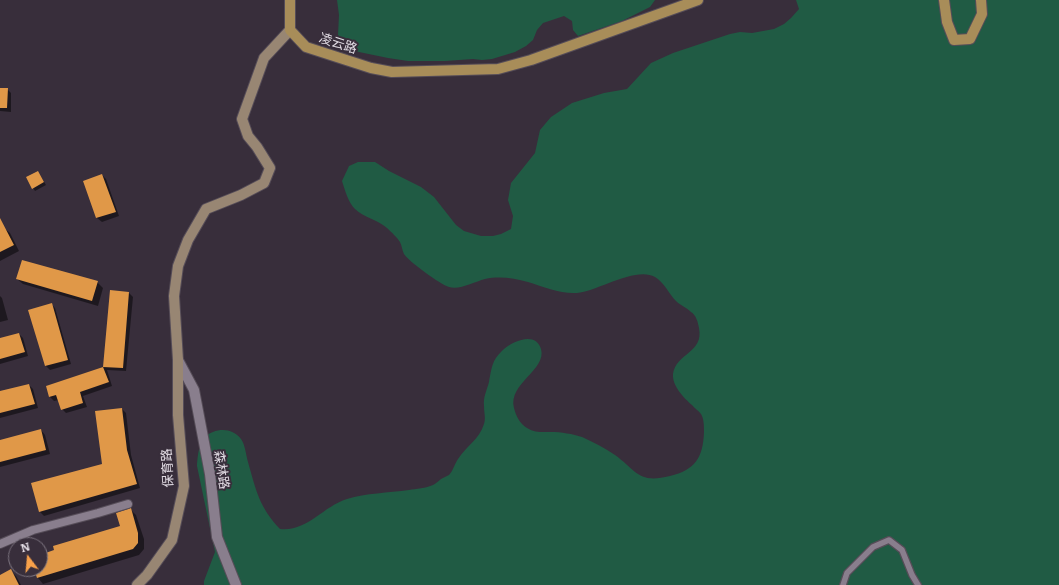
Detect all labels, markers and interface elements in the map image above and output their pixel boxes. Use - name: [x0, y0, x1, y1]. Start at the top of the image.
- street label: 凌云路: [317, 31, 359, 57]
- street label: 保育路: [159, 448, 177, 488]
- street label: 森林路: [210, 450, 232, 490]
- north arrow: [8, 537, 48, 577]
- text: N: [18, 537, 32, 555]

